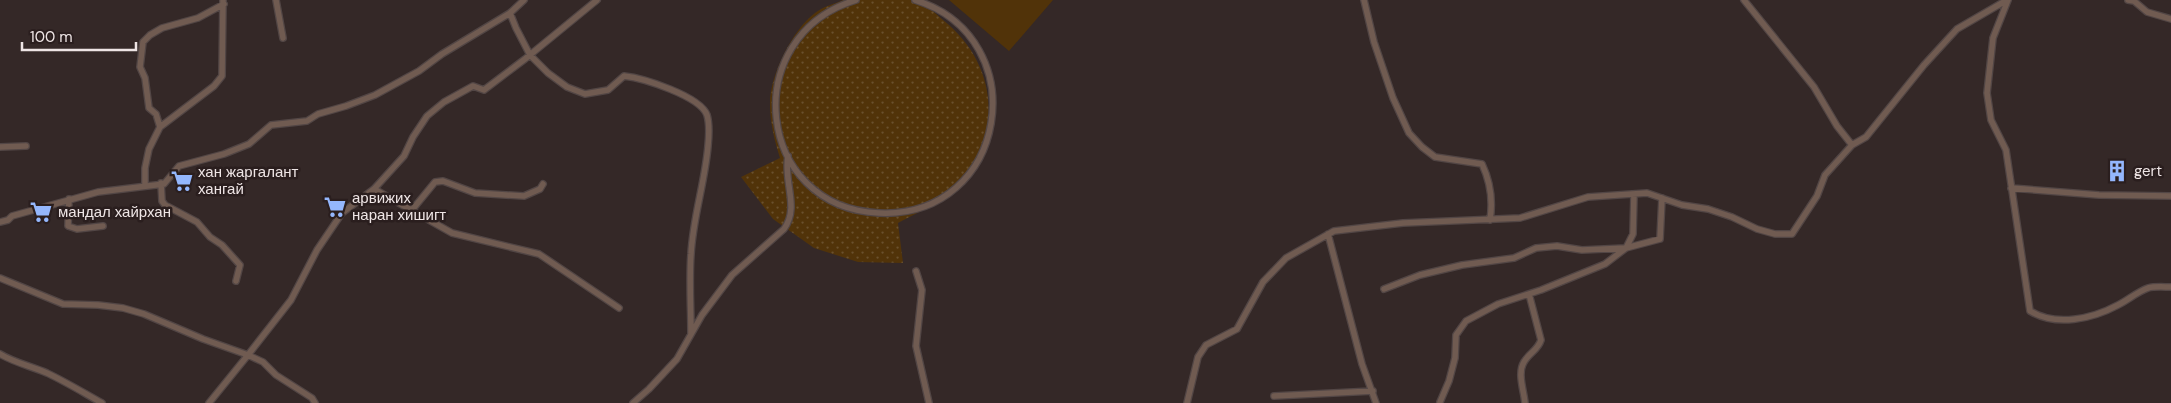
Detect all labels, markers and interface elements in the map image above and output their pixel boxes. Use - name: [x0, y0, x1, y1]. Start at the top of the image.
- scale bar: [22, 20, 136, 52]
- text: 100 m: [30, 27, 73, 47]
- building icon: gert: [2104, 158, 2130, 184]
- place label: gert: [2134, 161, 2162, 181]
- place label: хан жаргалант хангай: [198, 162, 299, 199]
- supermarket icon: хан жаргалант хангай: [169, 168, 195, 194]
- place label: арвижих наран хишигт: [352, 188, 446, 225]
- supermarket icon: арвижих наран хишигт: [322, 194, 348, 220]
- supermarket icon: мандал хайрхан: [28, 199, 54, 225]
- place label: мандал хайрхан: [58, 202, 171, 222]

